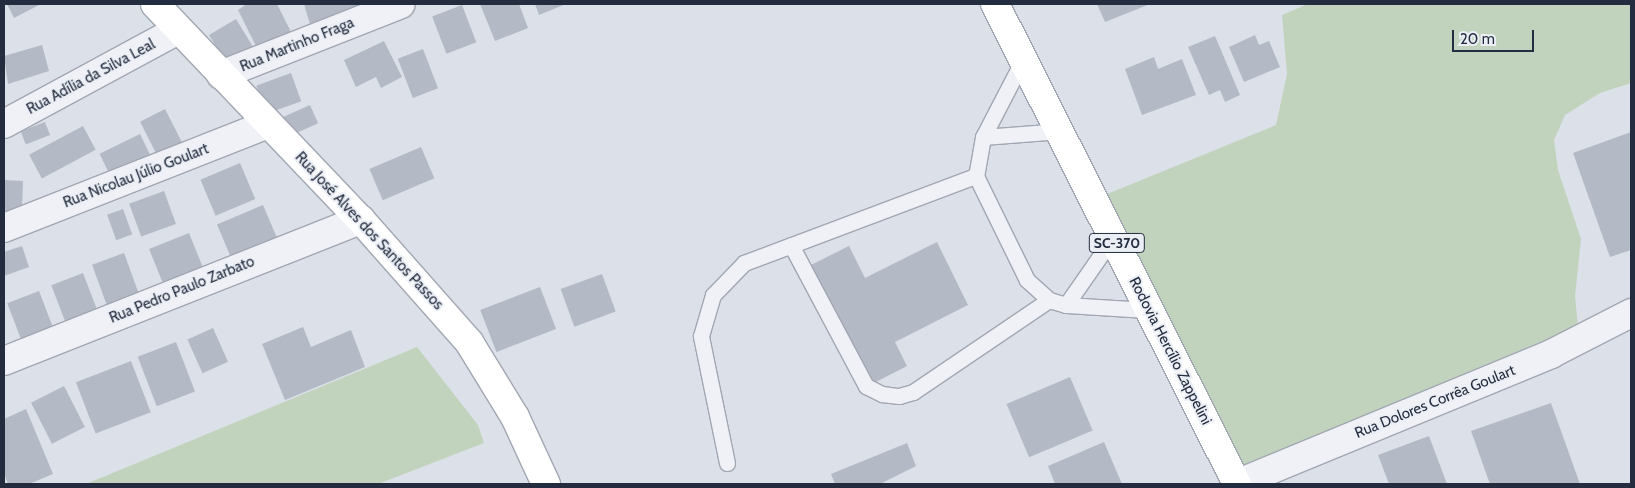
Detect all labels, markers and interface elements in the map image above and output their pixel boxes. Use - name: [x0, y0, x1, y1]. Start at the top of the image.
- street label: Rua Martinho Fraga: [237, 14, 357, 76]
- scale bar: [1455, 20, 1538, 52]
- text: 20 m: [1460, 30, 1495, 48]
- street label: Rua Adília da Silva Leal: [24, 35, 158, 119]
- street label: Rua Nicolau Júlio Goulart: [61, 140, 211, 212]
- street label: Rua José Alves dos Santos Passos: [291, 148, 447, 314]
- road number: SC-370: [1088, 232, 1146, 254]
- street label: Rua Pedro Paulo Zarbato: [107, 253, 257, 327]
- street label: Rodovia Hercílio Zappelini: [1125, 274, 1215, 428]
- street label: Rua Dolores Corrêa Goulart: [1352, 362, 1518, 442]

